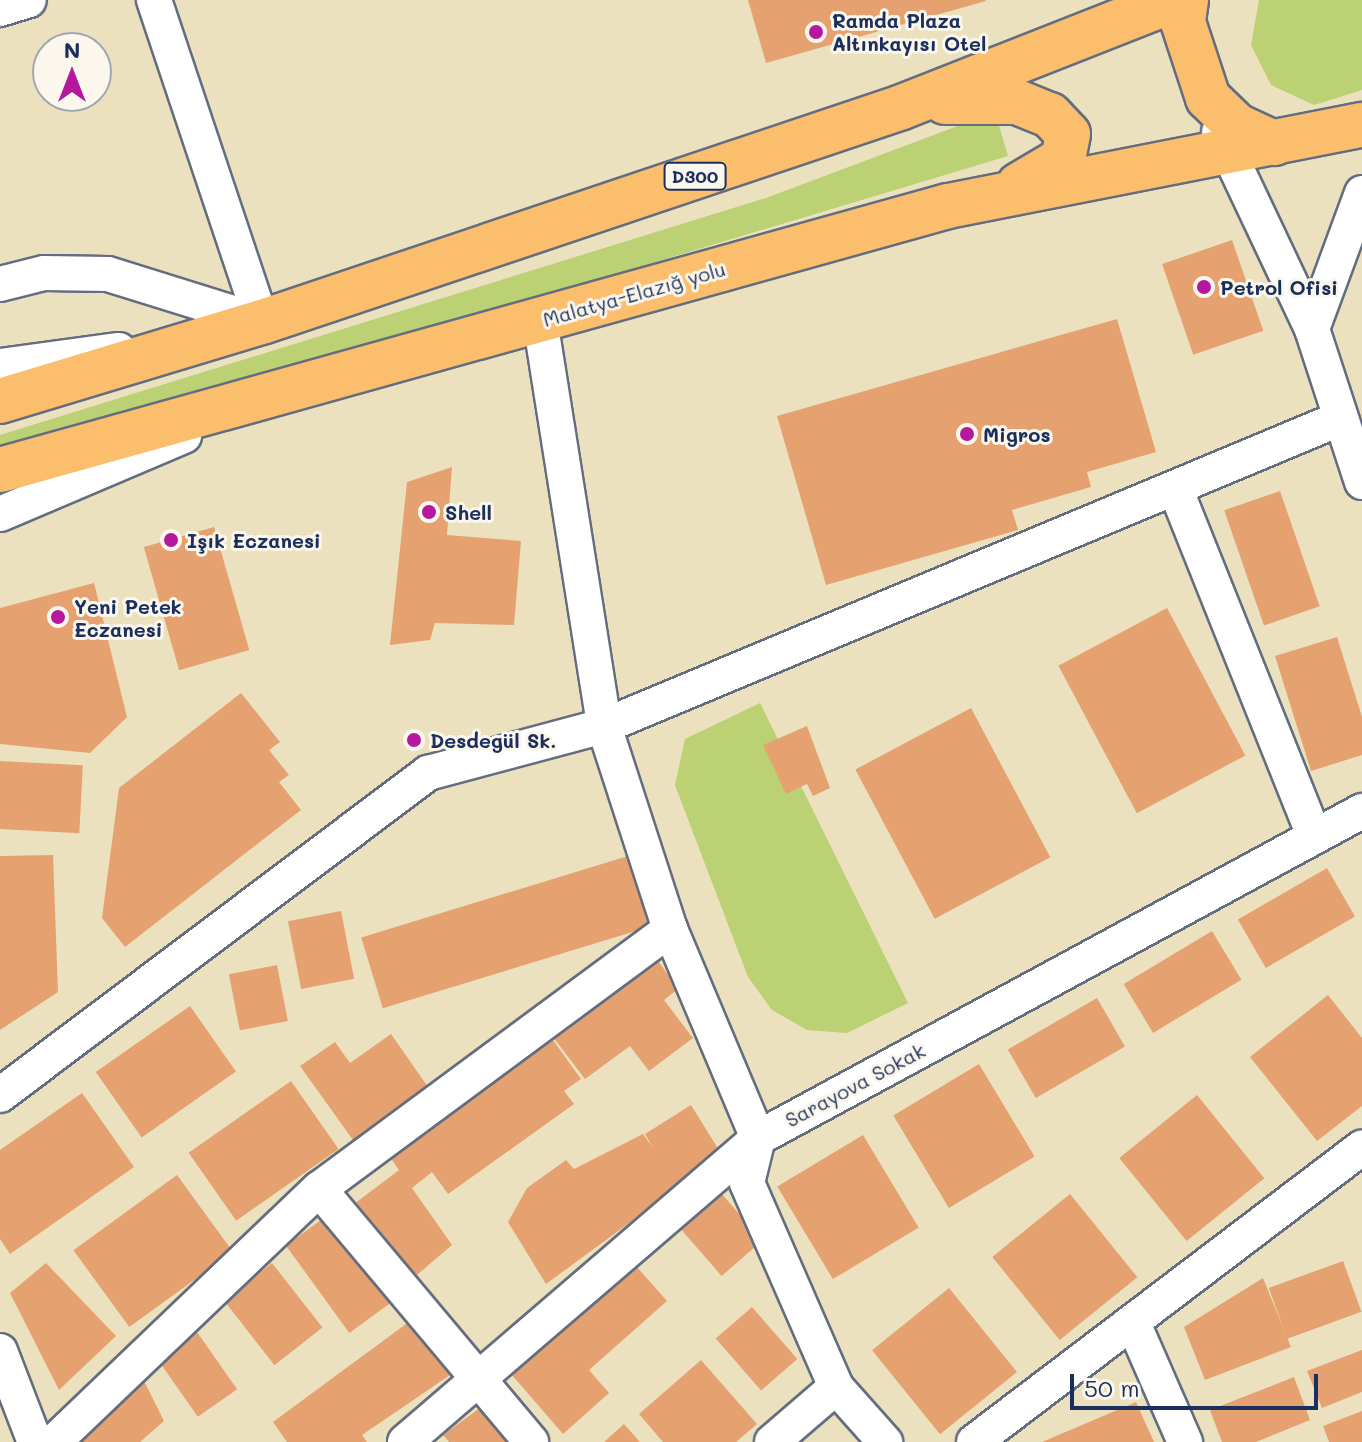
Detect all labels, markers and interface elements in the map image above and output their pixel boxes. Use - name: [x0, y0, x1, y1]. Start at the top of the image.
- place label: Ramda Plaza Altınkayısı Otel: [832, 8, 986, 55]
- marker: Ramda Plaza Altınkayısı Otel: [807, 23, 825, 41]
- north arrow: [32, 32, 112, 112]
- text: N: [64, 35, 80, 64]
- road number: D300: [663, 162, 727, 190]
- street label: Malatya-Elazığ yolu: [540, 256, 728, 332]
- place label: Petrol Ofisi: [1220, 275, 1338, 299]
- marker: Petrol Ofisi: [1195, 278, 1213, 296]
- place label: Migros: [983, 422, 1050, 446]
- marker: Migros: [958, 425, 976, 443]
- place label: Shell: [445, 500, 492, 524]
- marker: Shell: [420, 503, 438, 521]
- place label: Işık Eczanesi: [187, 528, 321, 552]
- marker: Işık Eczanesi: [162, 531, 180, 549]
- place label: Yeni Petek Eczanesi: [74, 594, 182, 641]
- marker: Yeni Petek Eczanesi: [49, 608, 67, 626]
- place label: Desdegül Sk.: [430, 728, 556, 752]
- marker: Desdegül Sk.: [405, 731, 423, 749]
- street label: Sarayova Sokak: [781, 1038, 929, 1132]
- scale bar: [1074, 1358, 1322, 1408]
- text: 50 m: [1084, 1372, 1140, 1403]

